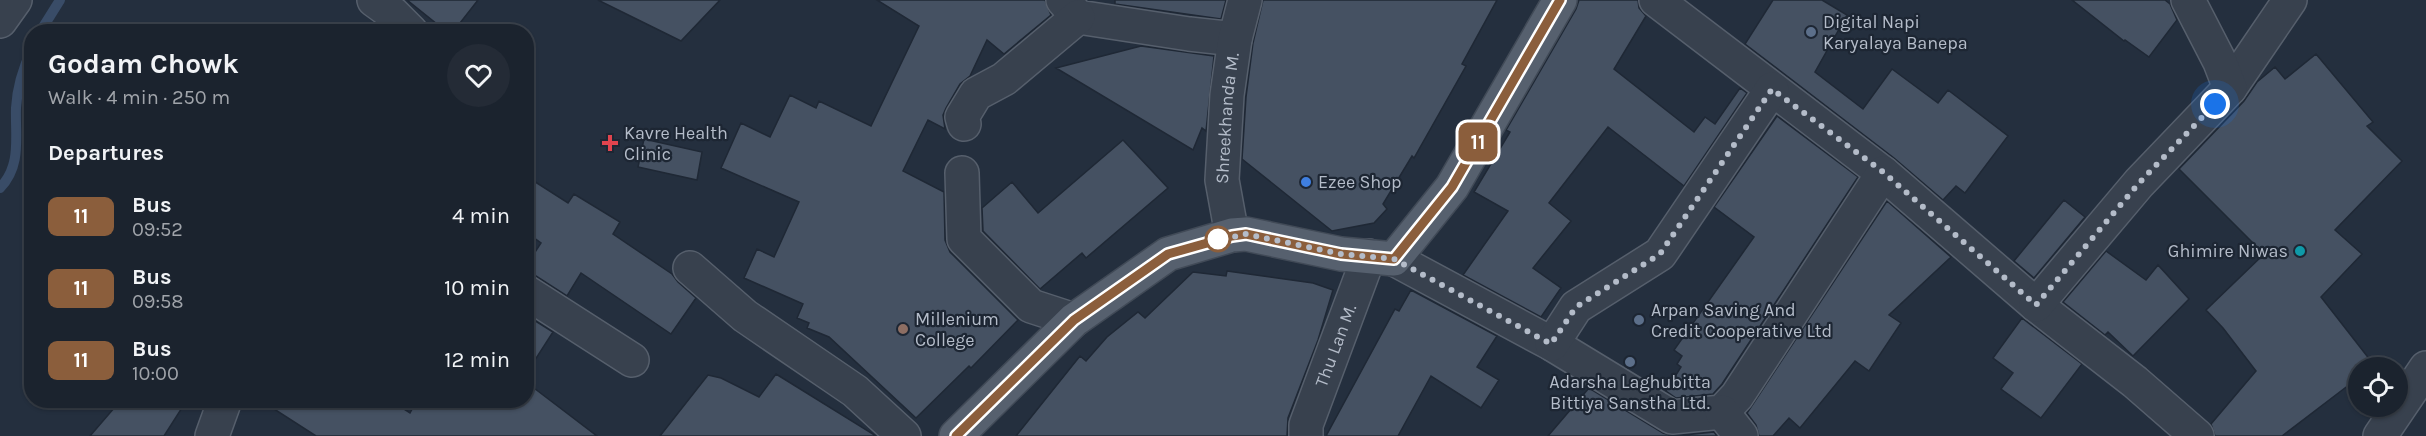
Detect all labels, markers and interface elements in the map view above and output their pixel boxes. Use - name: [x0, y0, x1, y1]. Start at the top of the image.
- place label: Digital Napi Karyalaya Banepa: [1823, 11, 1968, 54]
- marker: Digital Napi Karyalaya Banepa: [1804, 25, 1818, 39]
- button: heart: [447, 44, 510, 107]
- text: Godam Chowk: [48, 47, 239, 80]
- street label: Shreekhanda M.: [1211, 51, 1244, 185]
- text: Walk · 4 min · 250 m: [48, 86, 230, 109]
- your location: [2200, 89, 2230, 119]
- place label: Kavre Health Clinic: [624, 122, 728, 165]
- line badge: 11: [1451, 122, 1505, 162]
- text: 11: [1471, 130, 1485, 154]
- marker: Kavre Health Clinic: [601, 134, 619, 152]
- text: Departures: [48, 140, 164, 166]
- place label: Ezee Shop: [1318, 171, 1402, 193]
- marker: Ezee Shop: [1299, 175, 1313, 189]
- text: Bus: [132, 192, 172, 218]
- text: 4 min: [452, 203, 510, 229]
- text: 11: [74, 204, 88, 228]
- text: 09:52: [132, 218, 183, 241]
- unlabelled marker: [1205, 226, 1231, 252]
- place label: Ghimire Niwas: [2168, 240, 2288, 262]
- marker: Ghimire Niwas: [2293, 244, 2307, 258]
- text: Bus: [132, 264, 172, 290]
- text: 10 min: [444, 275, 510, 301]
- text: 11: [74, 276, 88, 300]
- text: 09:58: [132, 290, 184, 313]
- place label: Arpan Saving And Credit Cooperative Ltd: [1651, 299, 1832, 342]
- street label: Thu Lan M.: [1310, 301, 1361, 390]
- place label: Millenium College: [915, 308, 999, 351]
- marker: Arpan Saving And Credit Cooperative Ltd: [1632, 313, 1646, 327]
- marker: Millenium College: [896, 322, 910, 336]
- text: Bus: [132, 336, 172, 362]
- text: 12 min: [444, 347, 510, 373]
- text: 11: [74, 348, 88, 372]
- marker: Adarsha Laghubitta Bittiya Sanstha Ltd.: [1623, 355, 1637, 369]
- map controls: [2348, 357, 2408, 417]
- button: locate: [2348, 357, 2408, 417]
- text: 10:00: [132, 362, 179, 385]
- place label: Adarsha Laghubitta Bittiya Sanstha Ltd.: [1549, 371, 1711, 414]

